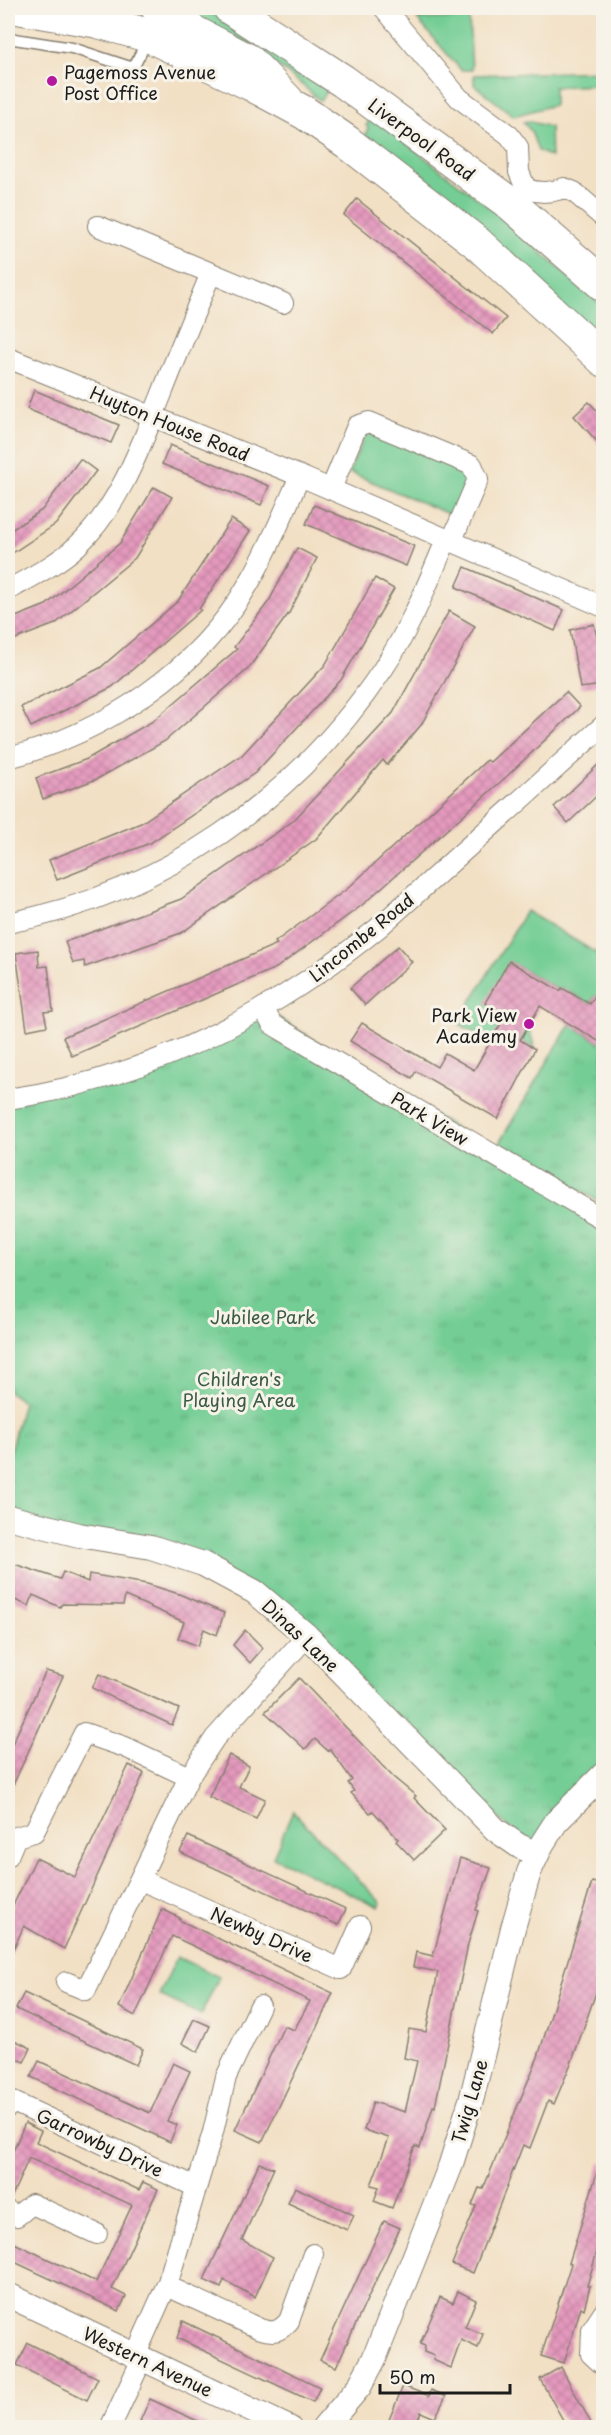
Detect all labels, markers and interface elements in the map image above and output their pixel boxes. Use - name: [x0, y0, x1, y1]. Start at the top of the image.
- place label: Pagemoss Avenue Post Office: [64, 58, 216, 106]
- marker: Pagemoss Avenue Post Office: [45, 74, 59, 88]
- street label: Liverpool Road: [363, 91, 481, 187]
- street label: Huyton House Road: [86, 379, 254, 467]
- street label: Lincombe Road: [303, 886, 419, 988]
- place label: Park View Academy: [431, 1001, 517, 1049]
- marker: Park View Academy: [522, 1017, 536, 1031]
- street label: Park View: [386, 1084, 474, 1152]
- park label: Jubilee Park: [210, 1303, 316, 1330]
- park label: Children's Playing Area: [183, 1365, 296, 1413]
- street label: Dinas Lane: [256, 1592, 346, 1678]
- street label: Newby Drive: [206, 1899, 318, 1969]
- street label: Twig Lane: [444, 2056, 494, 2146]
- street label: Garrowby Drive: [32, 2101, 168, 2183]
- street label: Western Avenue: [79, 2319, 217, 2403]
- scale bar: [380, 2357, 510, 2395]
- text: 50 m: [389, 2363, 436, 2390]

